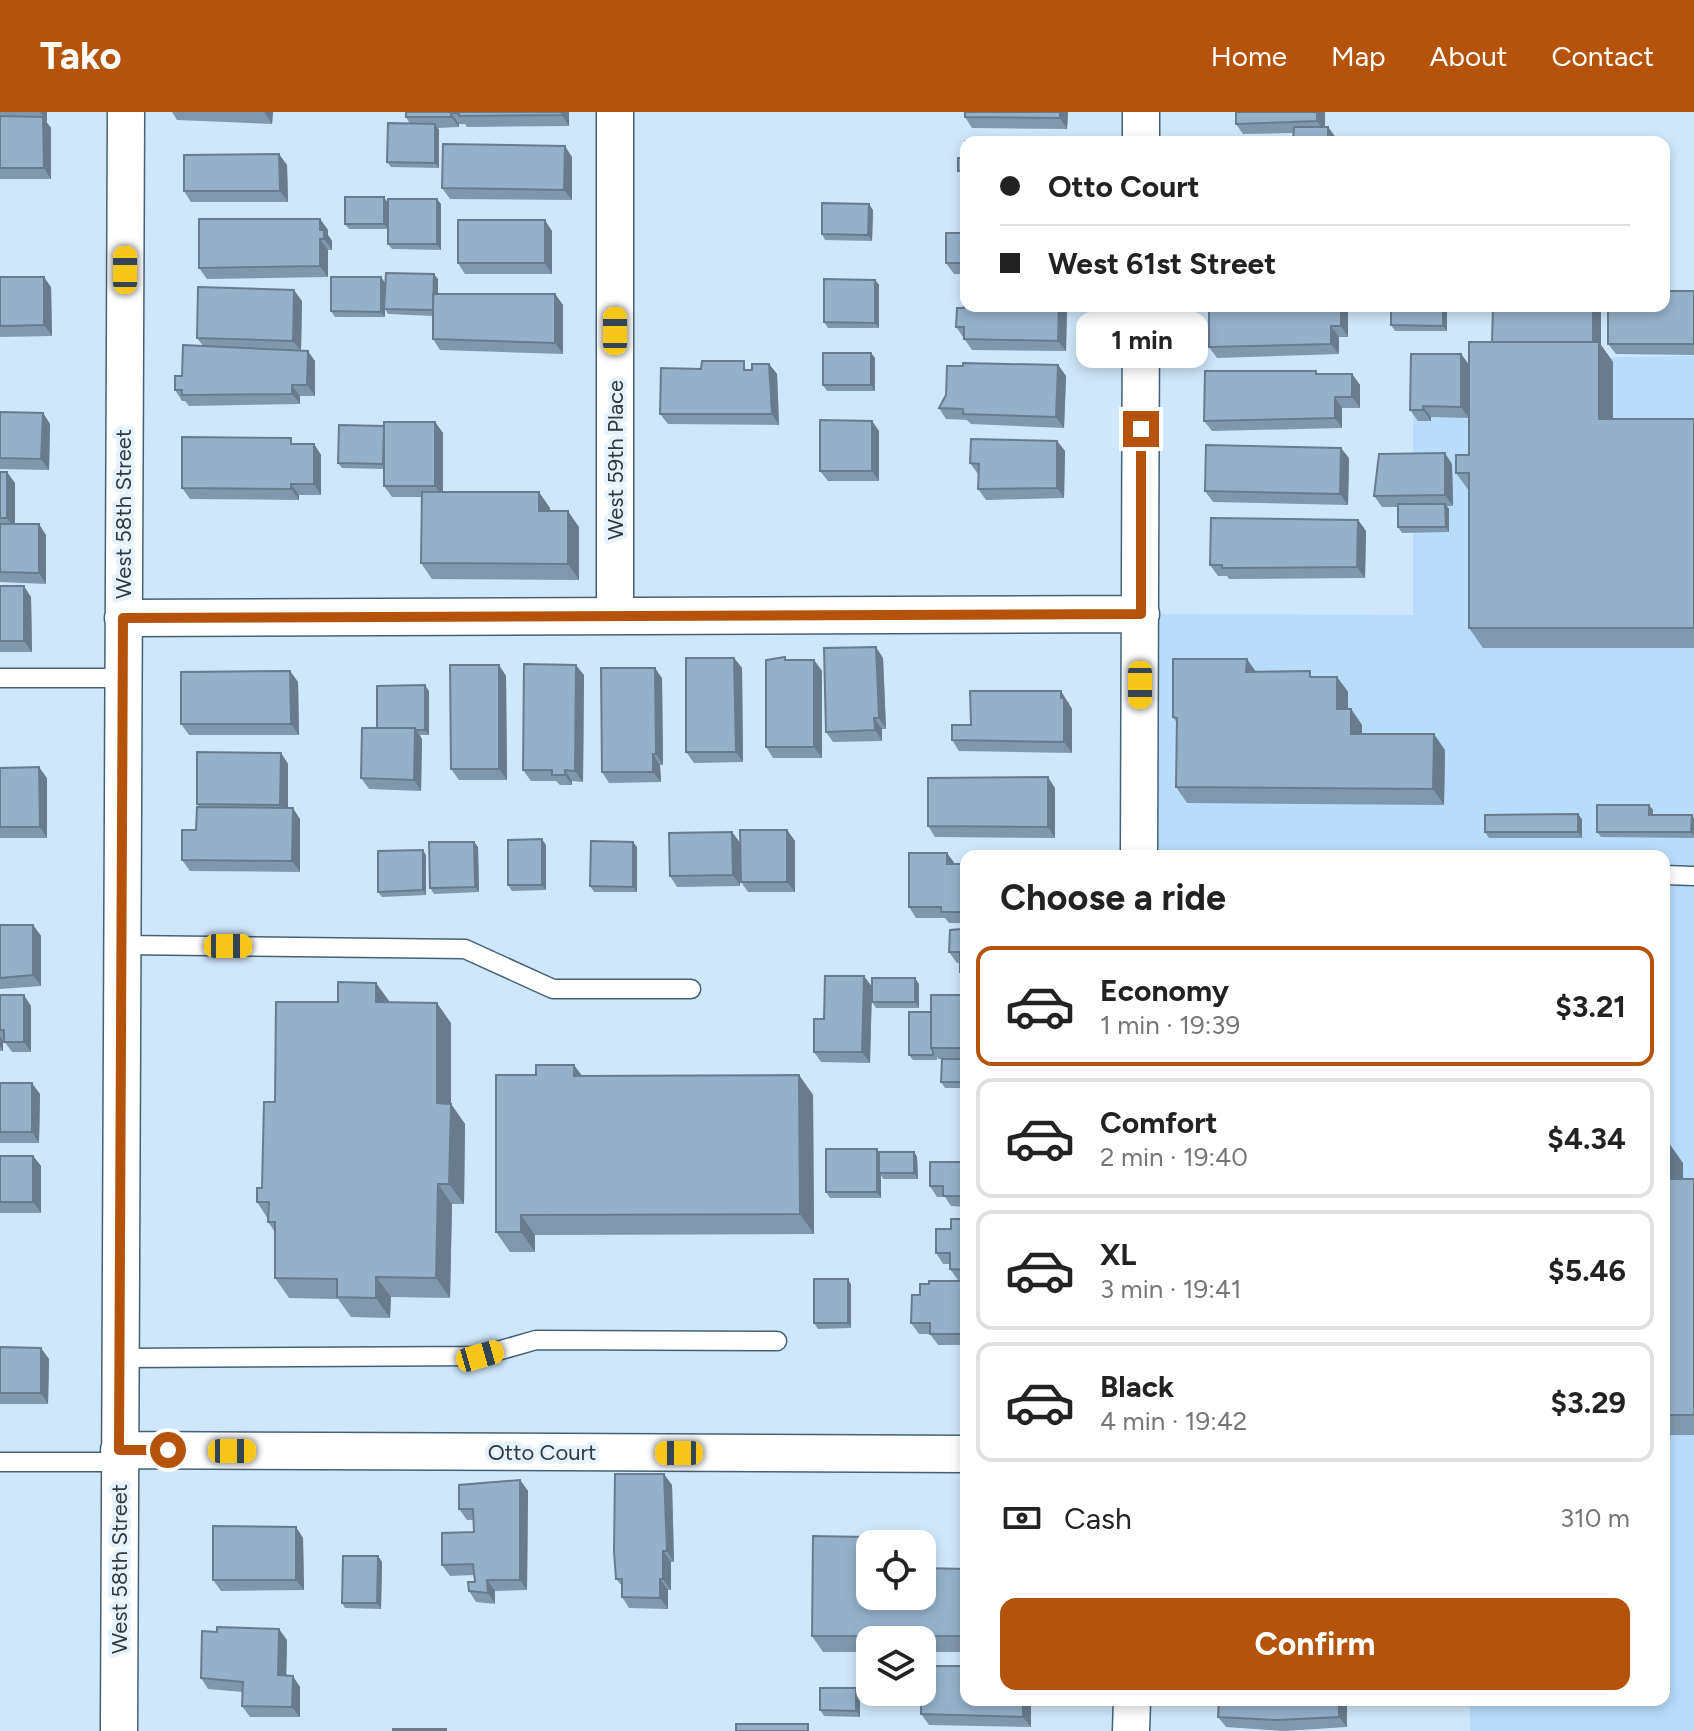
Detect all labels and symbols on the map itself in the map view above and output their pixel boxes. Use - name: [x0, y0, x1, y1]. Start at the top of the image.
- car: [113, 246, 137, 294]
- car: [603, 307, 627, 355]
- callout: 1 min: [1075, 313, 1207, 369]
- street label: West 59th Place: [602, 380, 629, 540]
- route end: [1123, 411, 1159, 447]
- street label: West 58th Street: [110, 429, 137, 599]
- car: [1128, 661, 1152, 709]
- car: [204, 934, 252, 958]
- car: [454, 1338, 506, 1374]
- route start: [150, 1432, 186, 1468]
- car: [208, 1439, 256, 1463]
- street label: Otto Court: [488, 1439, 596, 1466]
- car: [655, 1441, 703, 1465]
- street label: West 58th Street: [106, 1484, 133, 1654]

